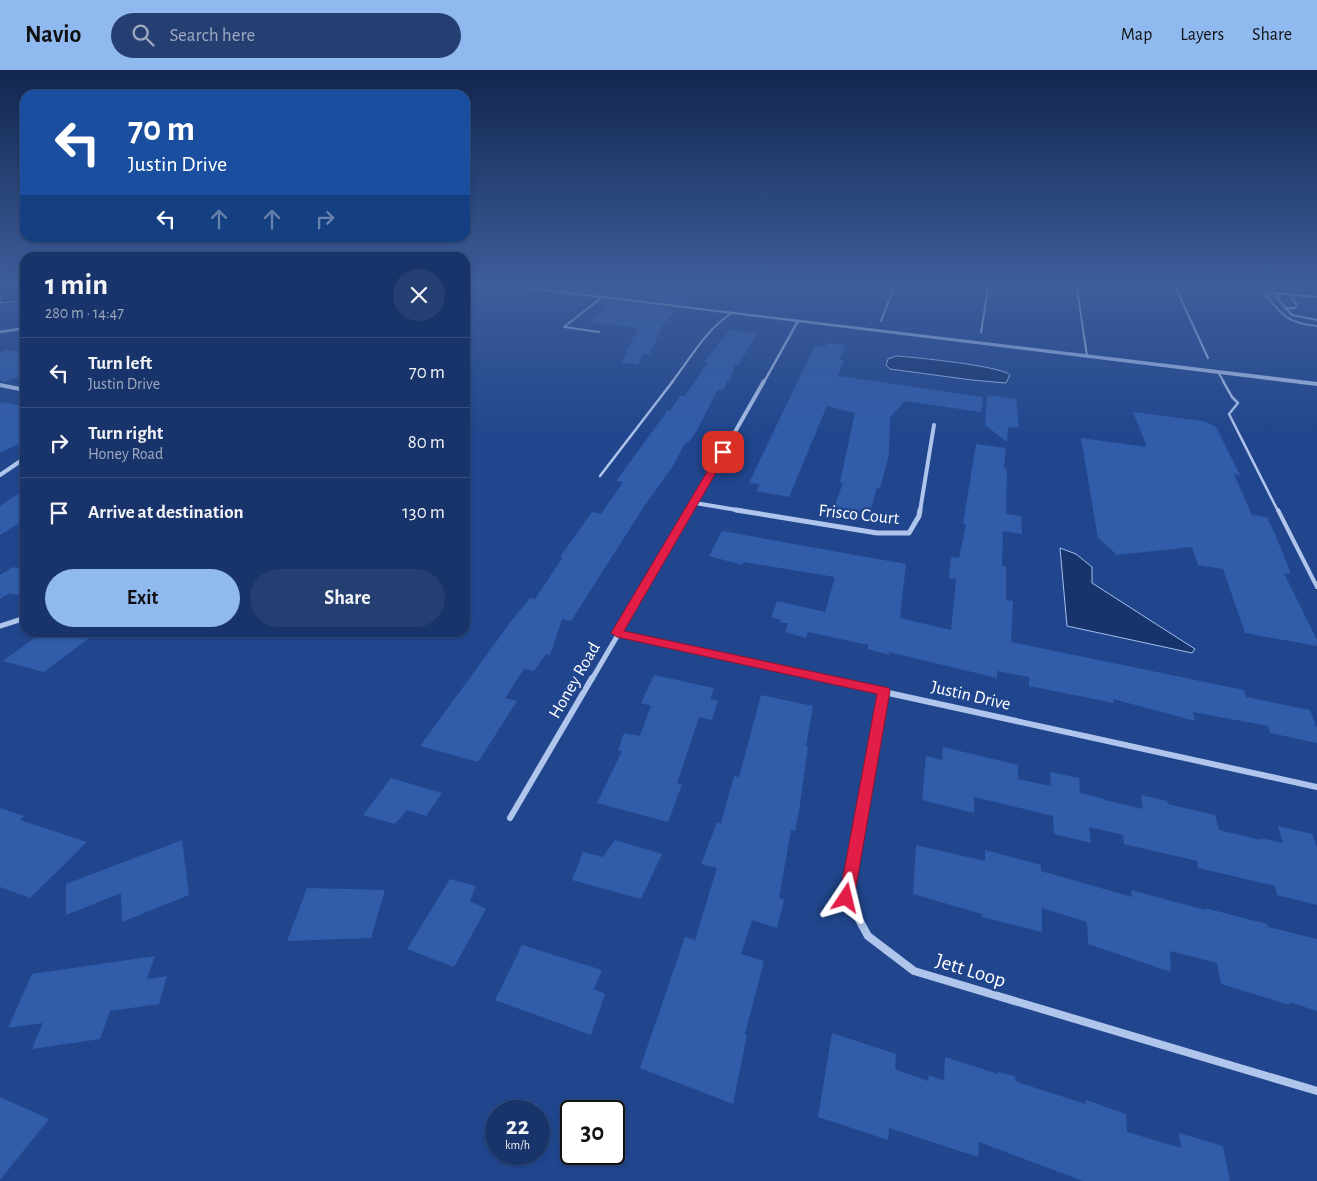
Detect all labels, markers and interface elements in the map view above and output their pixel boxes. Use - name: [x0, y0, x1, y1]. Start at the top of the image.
- search box: [111, 13, 461, 58]
- icon: search: [129, 21, 157, 49]
- text: Navio: [25, 23, 81, 47]
- text: Search here: [169, 26, 255, 45]
- text: Map: [1121, 26, 1152, 44]
- text: Layers: [1180, 26, 1224, 44]
- text: Share: [1252, 26, 1292, 44]
- icon: left: [45, 110, 110, 175]
- text: 70 m: [128, 112, 195, 147]
- text: Justin Drive: [128, 153, 227, 175]
- icon: left: [152, 205, 180, 233]
- icon: ahead: [205, 205, 233, 233]
- icon: ahead: [258, 205, 286, 233]
- icon: right: [311, 205, 339, 233]
- button: close: [393, 269, 445, 321]
- text: 1 min: [45, 270, 108, 300]
- text: 280 m · 14:47: [45, 305, 124, 321]
- text: Turn left: [88, 354, 152, 373]
- icon: left: [45, 359, 73, 387]
- text: 70 m: [409, 363, 445, 382]
- text: Justin Drive: [88, 376, 160, 392]
- text: Turn right: [88, 424, 163, 443]
- icon: right: [45, 429, 73, 457]
- pin: [702, 431, 744, 473]
- text: 80 m: [408, 433, 445, 452]
- icon: arrive: [709, 438, 737, 466]
- text: Honey Road: [88, 446, 163, 462]
- icon: arrive: [45, 499, 73, 527]
- street label: Frisco Court: [818, 502, 900, 528]
- text: Arrive at destination: [88, 503, 244, 522]
- text: 130 m: [402, 503, 445, 522]
- button: Exit: [45, 569, 240, 627]
- button: Share: [250, 569, 445, 627]
- street label: Honey Road: [546, 639, 604, 722]
- street label: Justin Drive: [929, 678, 1012, 714]
- position arrow: [819, 871, 871, 923]
- street label: Jett Loop: [933, 950, 1009, 991]
- speed limit sign: 30: [560, 1100, 625, 1165]
- text: 22: [506, 1114, 529, 1139]
- text: km/h: [505, 1139, 530, 1151]

